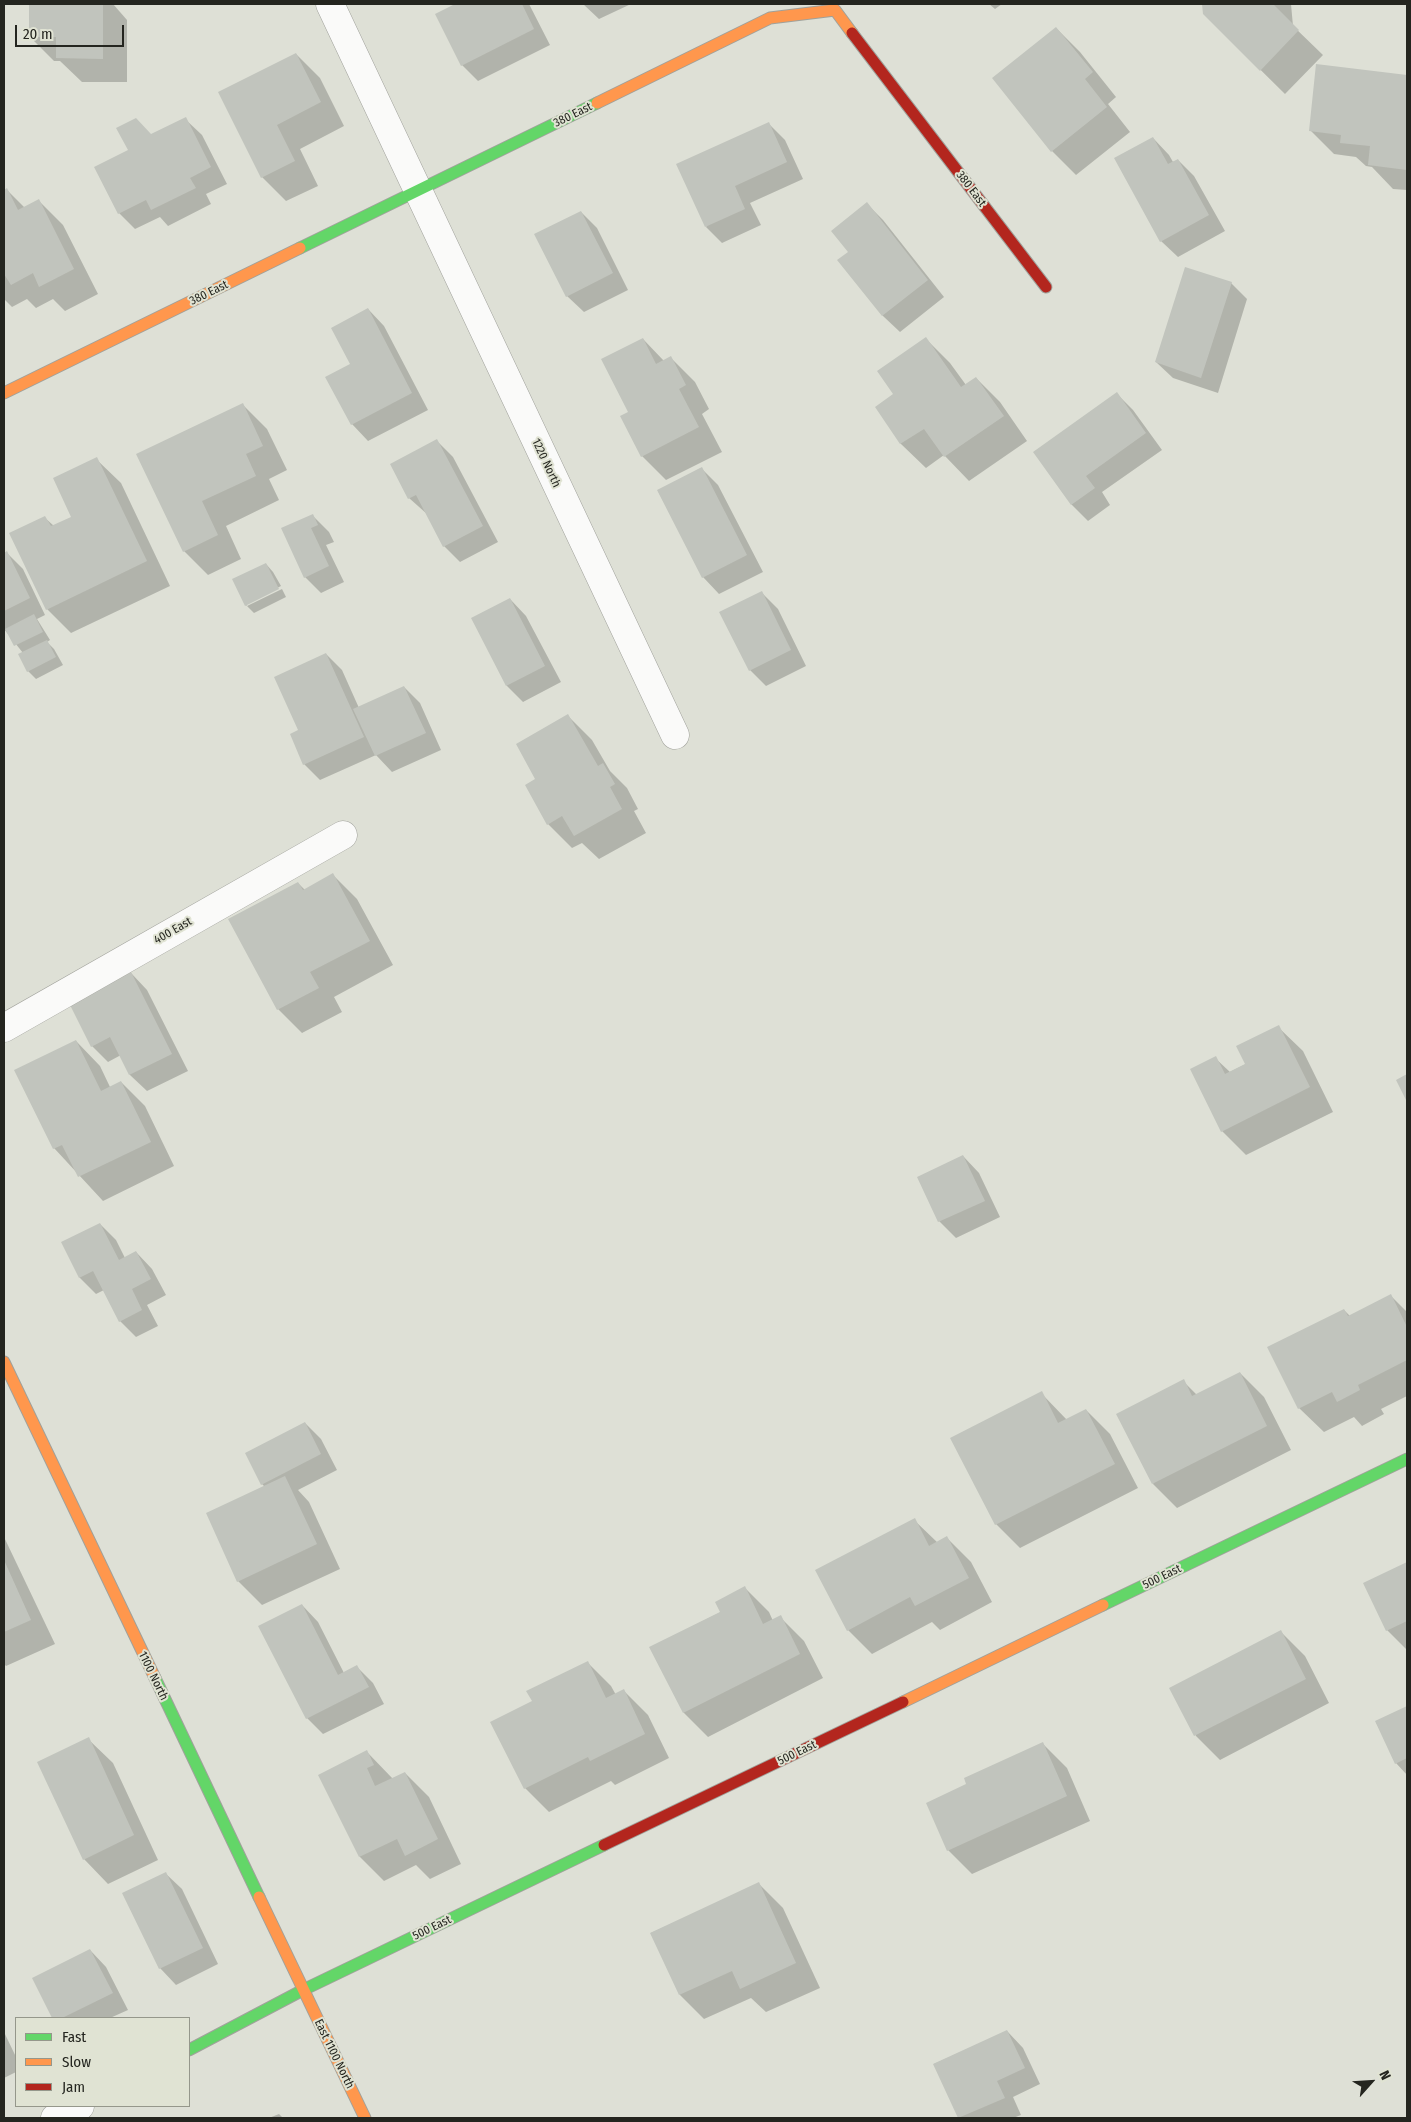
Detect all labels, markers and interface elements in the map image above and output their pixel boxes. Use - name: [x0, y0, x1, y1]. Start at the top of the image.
- scale bar: [18, 15, 126, 47]
- text: 20 m: [23, 25, 53, 43]
- street label: 380 East: [552, 100, 594, 130]
- street label: 380 East: [953, 168, 989, 210]
- street label: 380 East: [188, 278, 230, 308]
- street label: 1220 North: [528, 436, 564, 490]
- street label: 400 East: [151, 914, 195, 948]
- street label: 500 East: [1140, 1562, 1184, 1592]
- street label: 1100 North: [135, 1649, 171, 1703]
- street label: 500 East: [775, 1738, 819, 1768]
- street label: 500 East: [410, 1913, 454, 1943]
- legend: [15, 2017, 190, 2107]
- street label: East 1100 North: [311, 2017, 357, 2091]
- text: Fast: [62, 2028, 86, 2046]
- text: Slow: [62, 2053, 91, 2071]
- north arrow: [1346, 2057, 1396, 2107]
- text: N: [1375, 2068, 1394, 2083]
- text: Jam: [62, 2078, 85, 2096]

